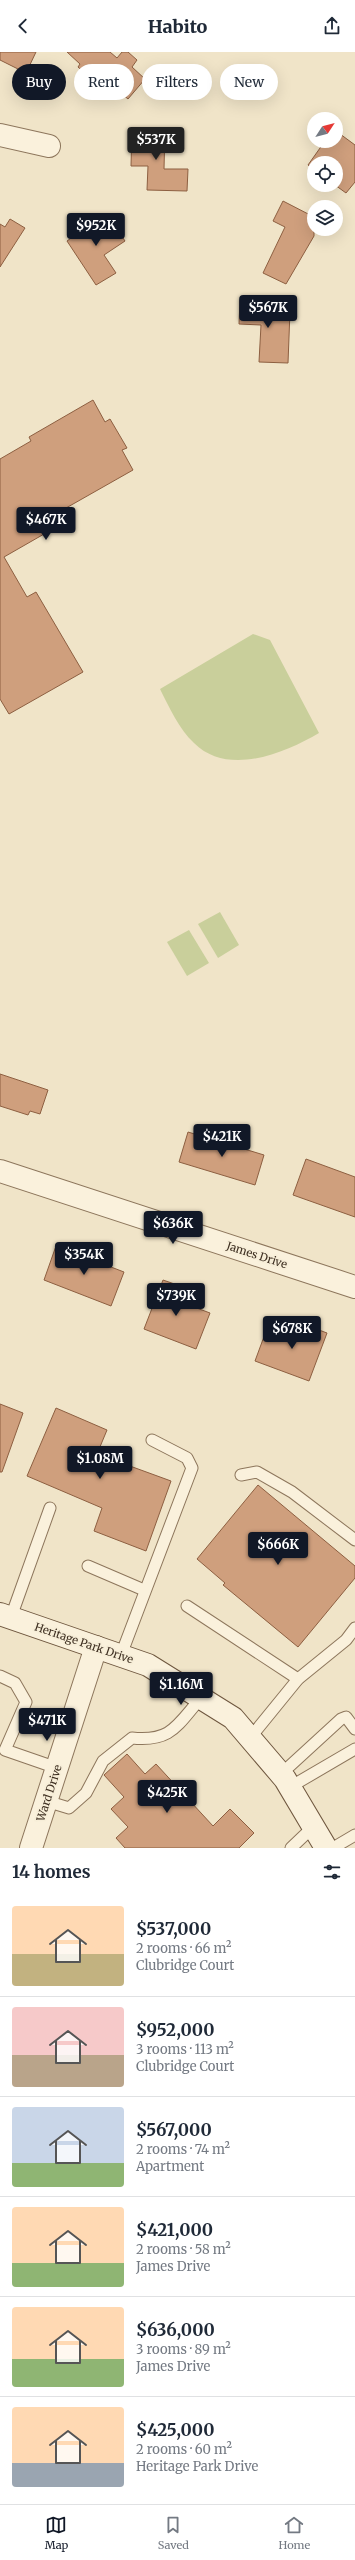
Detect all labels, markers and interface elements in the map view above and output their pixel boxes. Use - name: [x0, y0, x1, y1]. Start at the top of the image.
- icon: back: [12, 15, 34, 37]
- text: Habito: [148, 15, 207, 38]
- icon: share: [321, 15, 343, 37]
- chip: Buy: [12, 64, 66, 100]
- chip: Rent: [74, 64, 134, 100]
- chip: Filters: [142, 64, 212, 100]
- chip: New: [220, 64, 278, 100]
- north arrow: [307, 112, 343, 148]
- map controls: [307, 112, 343, 236]
- pin: $537K: [128, 127, 184, 161]
- text: $537K: [136, 131, 176, 148]
- button: locate: [307, 156, 343, 192]
- button: layers: [307, 200, 343, 236]
- pin: $952K: [68, 213, 124, 247]
- text: $952K: [76, 217, 116, 234]
- pin: $567K: [240, 295, 296, 329]
- text: $567K: [248, 299, 288, 316]
- pin: $467K: [18, 507, 74, 541]
- text: $467K: [25, 511, 67, 528]
- pin: $421K: [194, 1124, 250, 1158]
- text: $421K: [202, 1128, 242, 1145]
- pin: $636K: [145, 1211, 201, 1245]
- text: $636K: [153, 1215, 193, 1232]
- street label: James Drive: [224, 1238, 289, 1271]
- pin: $354K: [56, 1242, 112, 1276]
- text: $354K: [64, 1246, 104, 1263]
- pin: $739K: [148, 1283, 204, 1317]
- text: $739K: [156, 1287, 196, 1304]
- pin: $678K: [264, 1316, 320, 1350]
- text: $678K: [272, 1320, 312, 1337]
- pin: $1.08M: [67, 1446, 133, 1480]
- text: $1.08M: [76, 1450, 124, 1467]
- pin: $666K: [250, 1532, 306, 1566]
- text: $666K: [257, 1536, 299, 1553]
- street label: Heritage Park Drive: [33, 1620, 135, 1667]
- pin: $1.16M: [148, 1672, 214, 1706]
- text: $1.16M: [159, 1676, 203, 1693]
- pin: $471K: [19, 1708, 75, 1742]
- text: $471K: [28, 1712, 66, 1729]
- street label: Ward Drive: [33, 1763, 65, 1824]
- pin: $425K: [139, 1780, 195, 1814]
- text: $425K: [147, 1784, 187, 1801]
- text: 14 homes: [12, 1861, 90, 1883]
- icon: filters: [321, 1861, 343, 1883]
- text: $537,000: [136, 1918, 211, 1940]
- icon: home: [44, 1922, 92, 1970]
- text: 2 rooms · 66 m²: [136, 1940, 231, 1957]
- text: Clubridge Court: [136, 1957, 234, 1974]
- text: $952,000: [136, 2019, 214, 2041]
- icon: home: [44, 2023, 92, 2071]
- text: 3 rooms · 113 m²: [136, 2041, 234, 2058]
- text: Clubridge Court: [136, 2058, 234, 2075]
- text: $567,000: [136, 2119, 212, 2141]
- icon: home: [44, 2123, 92, 2171]
- text: 2 rooms · 74 m²: [136, 2141, 230, 2158]
- text: Apartment: [136, 2158, 204, 2175]
- text: $421,000: [136, 2219, 213, 2241]
- icon: home: [44, 2223, 92, 2271]
- text: 2 rooms · 58 m²: [136, 2241, 231, 2258]
- text: James Drive: [136, 2258, 210, 2275]
- text: $636,000: [136, 2319, 215, 2341]
- icon: home: [44, 2323, 92, 2371]
- text: 3 rooms · 89 m²: [136, 2341, 231, 2358]
- text: James Drive: [136, 2358, 210, 2375]
- text: $425,000: [136, 2419, 214, 2441]
- icon: home: [44, 2423, 92, 2471]
- text: 2 rooms · 60 m²: [136, 2441, 232, 2458]
- text: Heritage Park Drive: [136, 2458, 258, 2475]
- tab: Map: [45, 2514, 68, 2552]
- tab: Saved: [158, 2514, 189, 2552]
- tab: Home: [279, 2514, 310, 2552]

